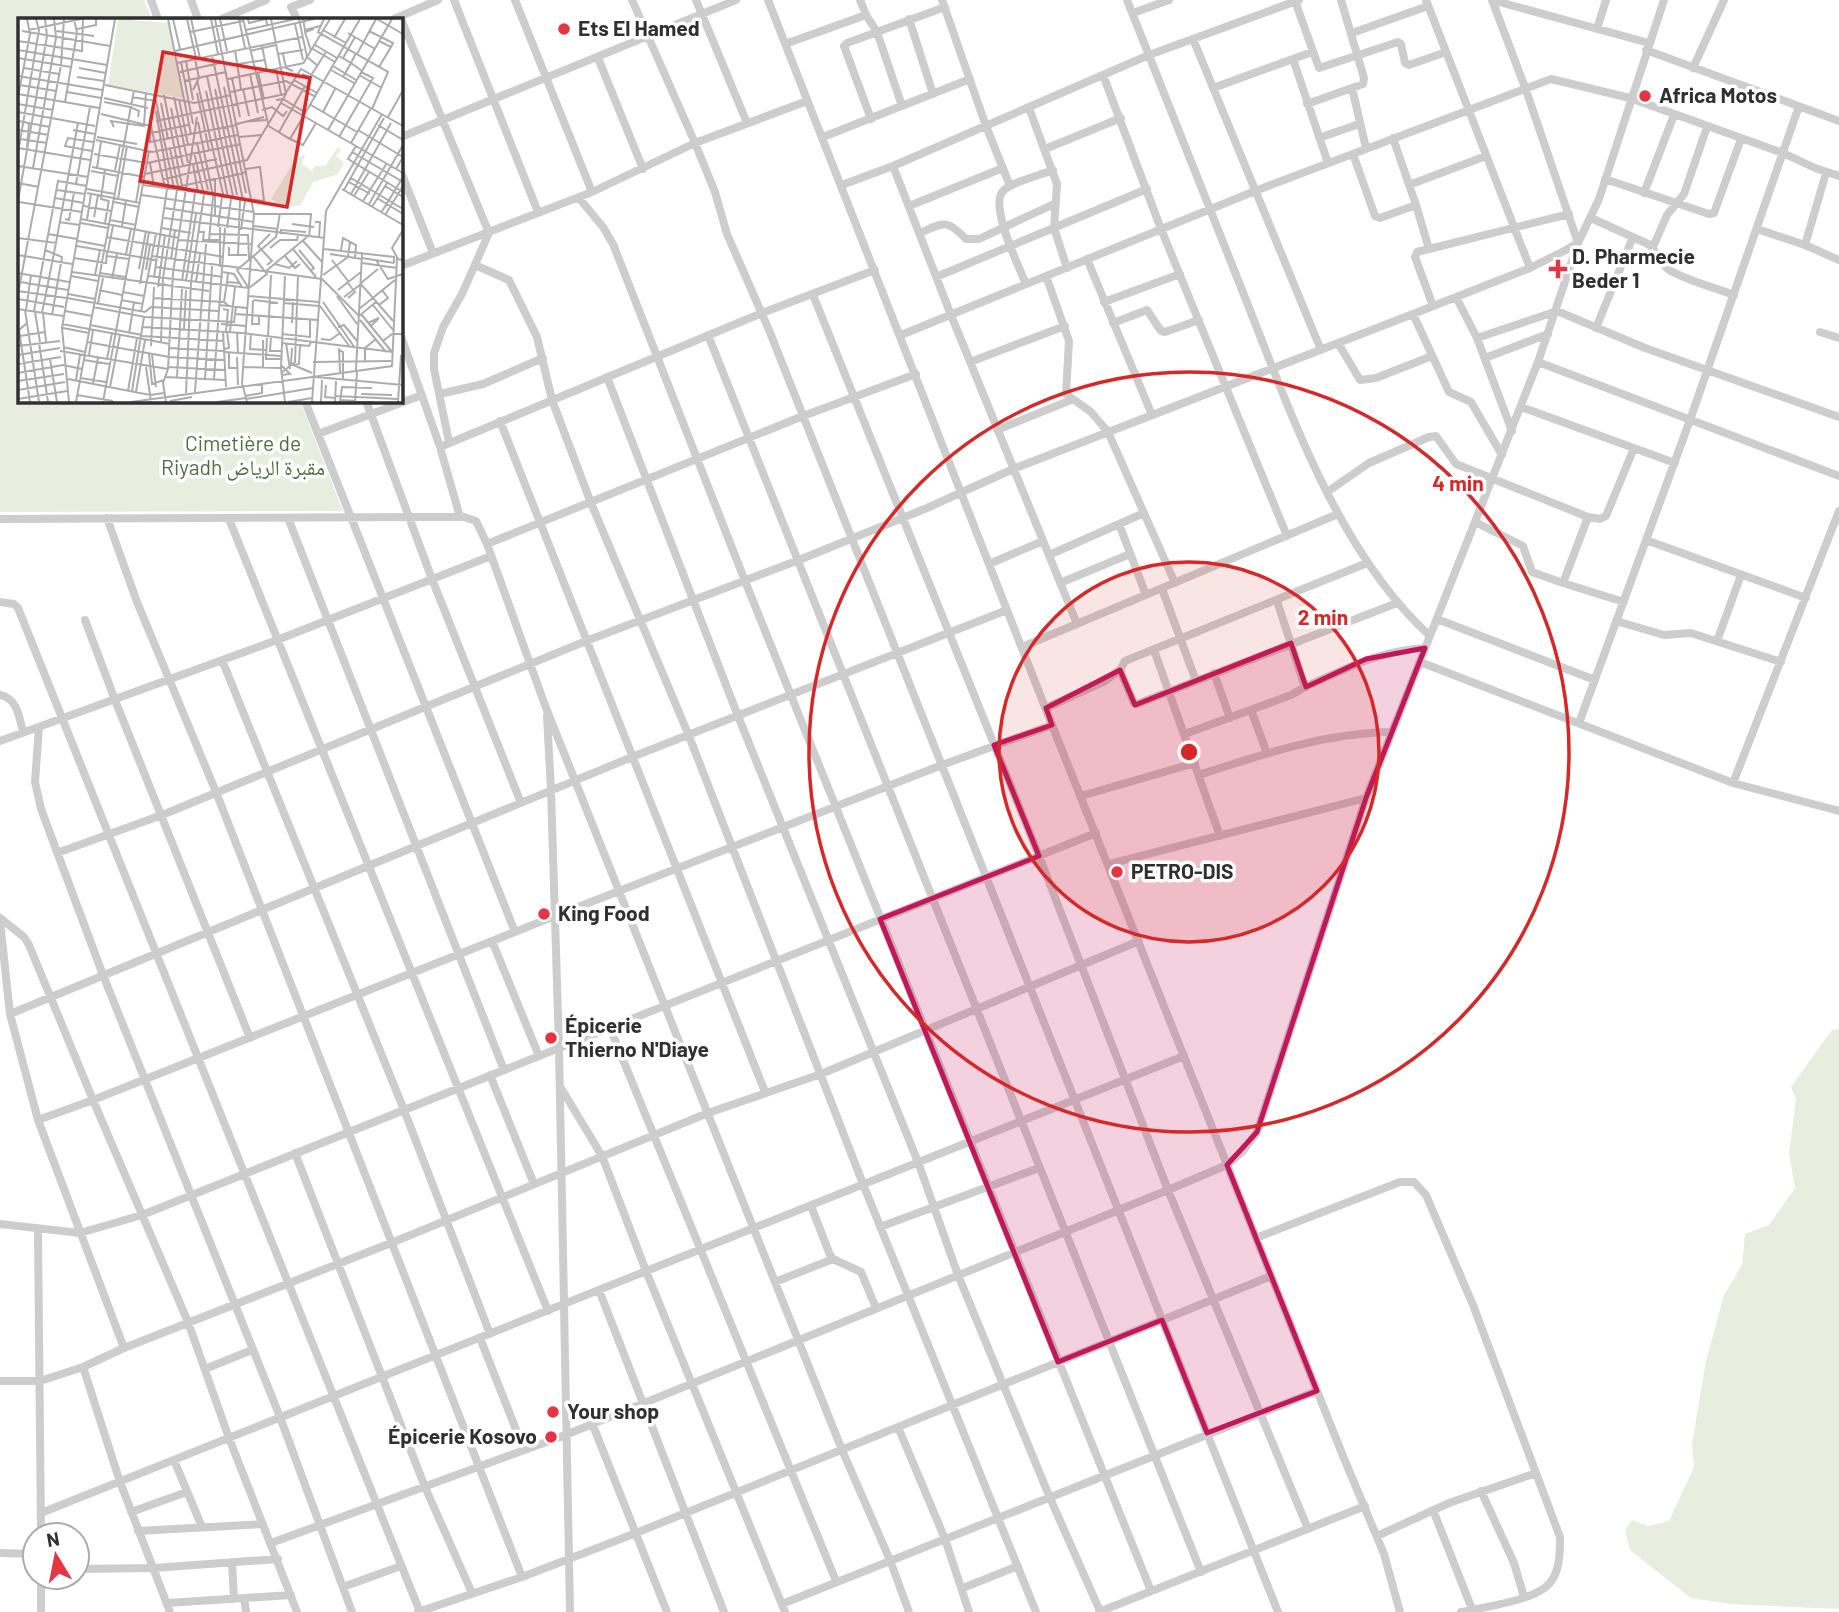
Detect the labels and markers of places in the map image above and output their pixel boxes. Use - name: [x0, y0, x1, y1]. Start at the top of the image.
- place label: Ets El Hamed: [578, 15, 700, 40]
- marker: Ets El Hamed: [556, 21, 572, 37]
- place label: Africa Motos: [1659, 82, 1777, 107]
- marker: Africa Motos: [1637, 88, 1653, 104]
- place label: D. Pharmecie Beder 1: [1572, 243, 1695, 292]
- marker: D. Pharmecie Beder 1: [1550, 261, 1566, 277]
- centre of rings: [1177, 740, 1201, 764]
- place label: PETRO-DIS: [1131, 858, 1234, 883]
- marker: PETRO-DIS: [1109, 864, 1125, 880]
- place label: King Food: [558, 900, 650, 925]
- marker: King Food: [536, 906, 552, 922]
- place label: Épicerie Thierno N'Diaye: [565, 1012, 709, 1061]
- marker: Épicerie Thierno N'Diaye: [543, 1030, 559, 1046]
- place label: Your shop: [567, 1398, 659, 1423]
- marker: Your shop: [545, 1404, 561, 1420]
- place label: Épicerie Kosovo: [388, 1423, 537, 1448]
- marker: Épicerie Kosovo: [543, 1429, 559, 1445]

